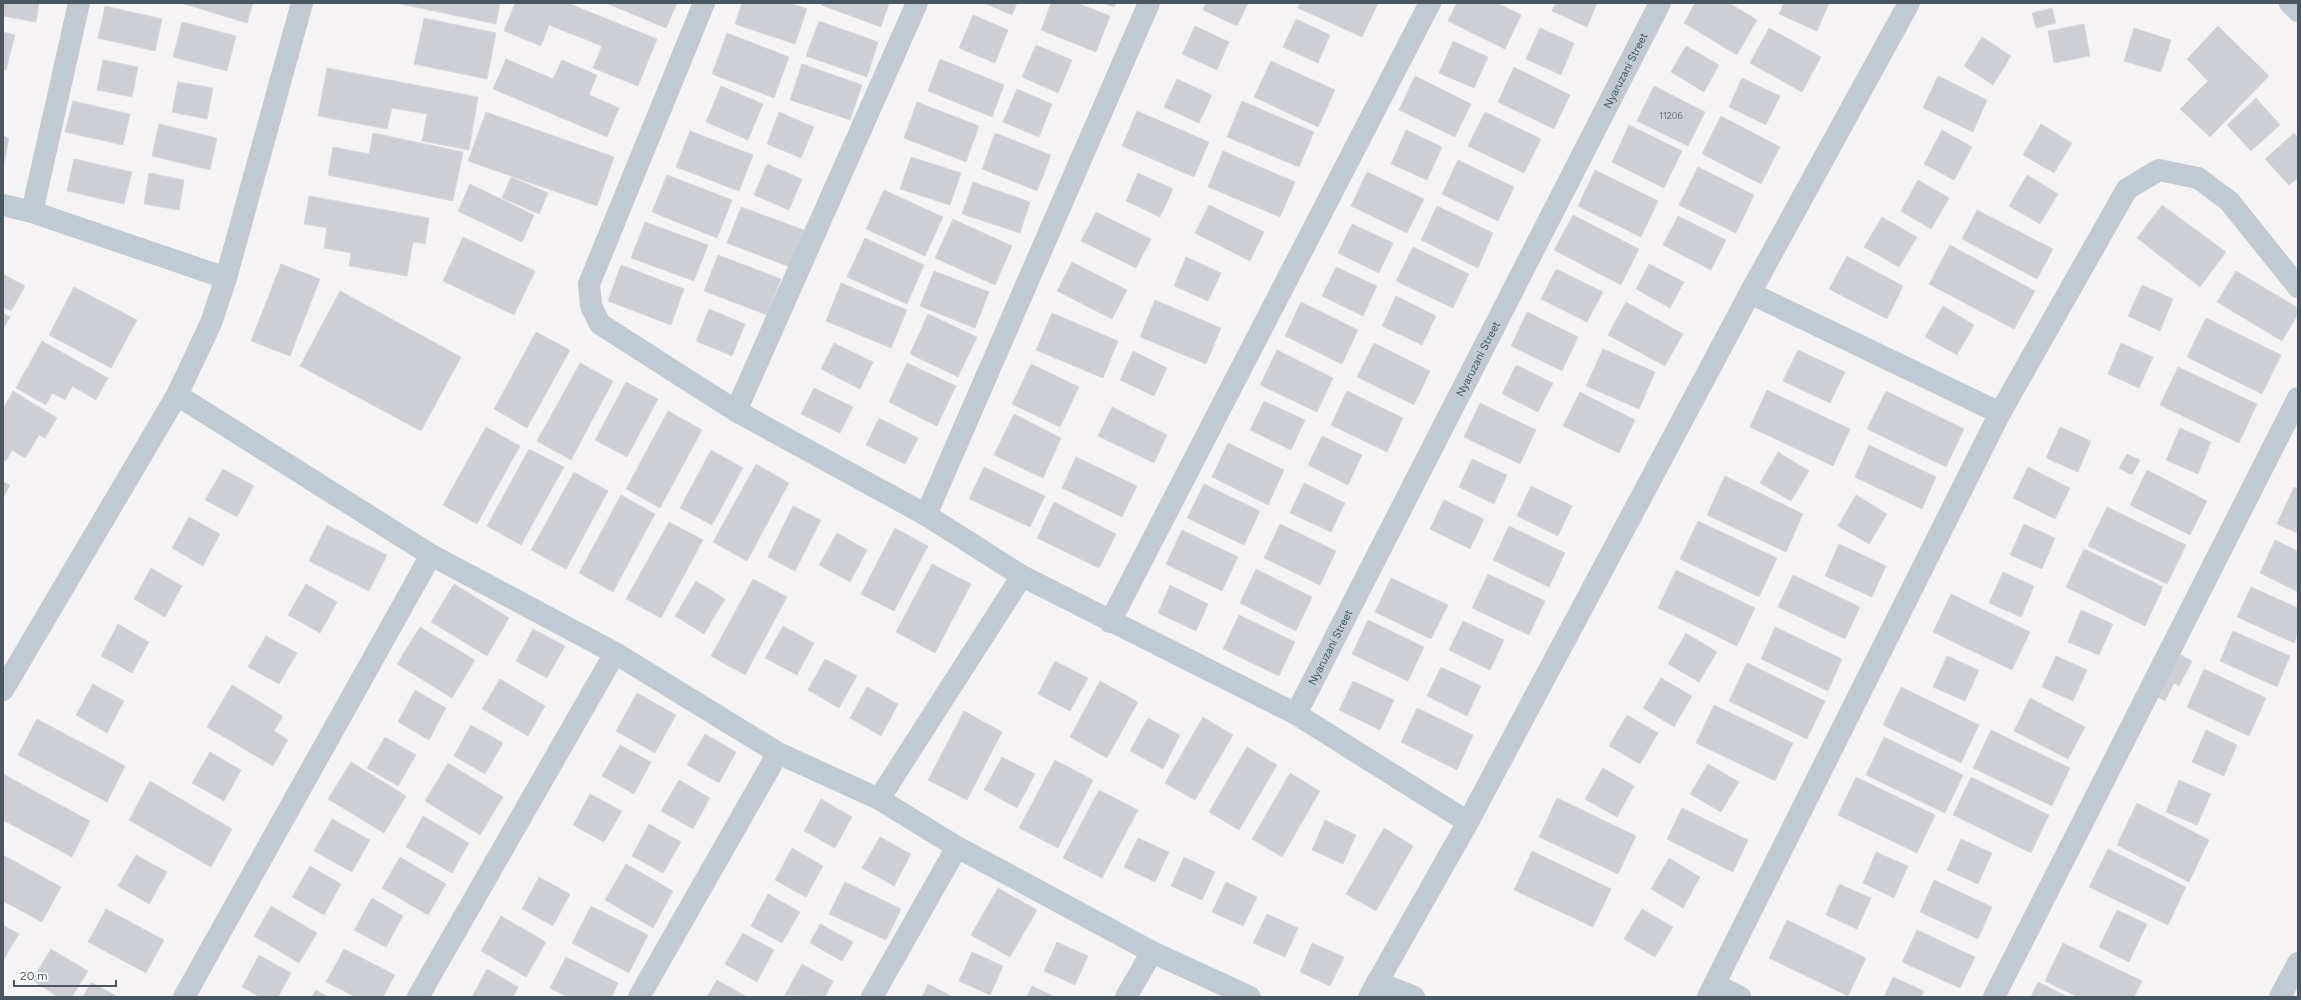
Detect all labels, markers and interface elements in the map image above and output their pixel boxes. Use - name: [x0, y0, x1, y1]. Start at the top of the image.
- street label: Nyaruzani Street: [1601, 31, 1651, 111]
- house number: 11206: [1659, 110, 1683, 121]
- street label: Nyaruzani Street: [1454, 319, 1503, 399]
- street label: Nyaruzani Street: [1306, 608, 1355, 687]
- scale bar: [14, 962, 116, 988]
- text: 20 m: [20, 969, 48, 983]

